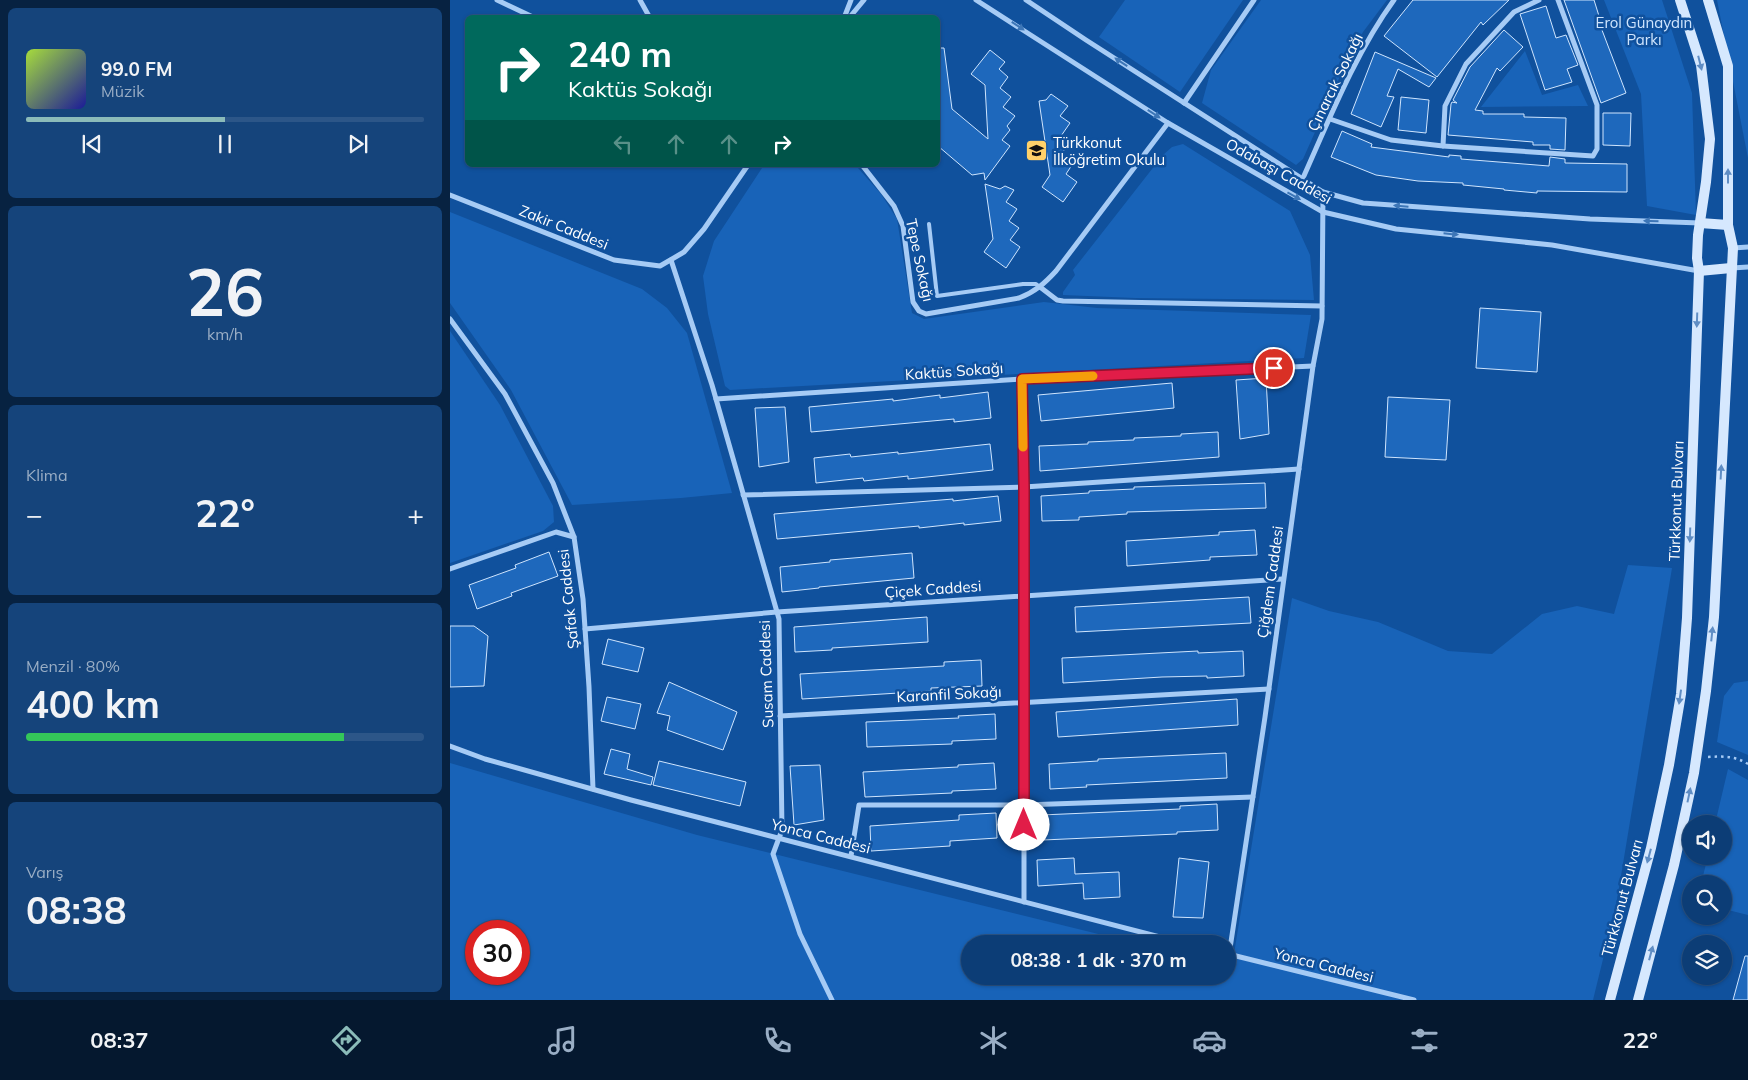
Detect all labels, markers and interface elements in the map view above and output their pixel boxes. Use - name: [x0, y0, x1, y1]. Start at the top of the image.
- park label: Erol Günaydın Parkı: [1596, 13, 1692, 49]
- one-way arrow: [1011, 21, 1025, 30]
- street label: Çınarcık Sokağı: [1303, 30, 1367, 134]
- text: 240 m: [568, 32, 672, 76]
- icon: right: [485, 35, 550, 100]
- one-way arrow: [1696, 55, 1704, 71]
- text: 99.0 FM: [101, 57, 173, 81]
- one-way arrow: [1114, 58, 1127, 67]
- text: Kaktüs Sokağı: [568, 75, 712, 103]
- text: Müzik: [101, 81, 144, 101]
- one-way arrow: [1147, 109, 1161, 119]
- icon: previous: [78, 130, 106, 158]
- icon: pause: [211, 130, 239, 158]
- icon: next: [344, 130, 372, 158]
- icon: left: [609, 130, 637, 158]
- icon: ahead: [662, 130, 690, 158]
- icon: ahead: [715, 130, 743, 158]
- icon: right: [768, 130, 796, 158]
- place label: Türkkonut İlköğretim Okulu: [1053, 133, 1165, 169]
- street label: Odabaşı Caddesi: [1222, 134, 1336, 208]
- school or university icon: Türkkonut İlköğretim Okulu: [1025, 139, 1049, 163]
- one-way arrow: [1724, 168, 1732, 184]
- one-way arrow: [1288, 192, 1301, 201]
- street label: Zakir Caddesi: [517, 200, 611, 254]
- one-way arrow: [1393, 201, 1409, 209]
- street label: Tepe Sokağı: [902, 217, 938, 303]
- one-way arrow: [1643, 217, 1659, 225]
- one-way arrow: [1443, 230, 1459, 238]
- text: 26: [186, 251, 264, 332]
- one-way arrow: [1693, 312, 1701, 328]
- text: km/h: [207, 324, 243, 344]
- pin: [1253, 347, 1295, 389]
- icon: arrive: [1260, 354, 1288, 382]
- street label: Kaktüs Sokağı: [904, 358, 1004, 384]
- street label: Türkkonut Bulvarı: [1664, 440, 1688, 562]
- one-way arrow: [1718, 464, 1726, 480]
- text: Klima: [26, 465, 68, 485]
- text: 22°: [195, 489, 255, 537]
- text: −: [26, 497, 43, 532]
- text: +: [407, 497, 424, 532]
- street label: Çiğdem Caddesi: [1253, 525, 1287, 639]
- one-way arrow: [1686, 527, 1694, 543]
- street label: Şafak Caddesi: [553, 548, 583, 650]
- street label: Çiçek Caddesi: [884, 576, 982, 602]
- street label: Susam Caddesi: [755, 620, 777, 728]
- one-way arrow: [1708, 626, 1716, 642]
- text: Menzil · 80%: [26, 656, 120, 676]
- text: 400 km: [26, 680, 160, 728]
- street label: Karanfil Sokağı: [896, 682, 1002, 706]
- one-way arrow: [1676, 689, 1684, 705]
- one-way arrow: [1685, 788, 1693, 803]
- position arrow: [997, 798, 1049, 850]
- street label: Yonca Caddesi: [768, 814, 873, 858]
- map controls: [1682, 815, 1732, 985]
- button: sound: [1682, 815, 1732, 865]
- street label: Türkkonut Bulvarı: [1597, 837, 1647, 959]
- one-way arrow: [1645, 849, 1653, 864]
- text: Varış: [26, 862, 63, 882]
- button: search: [1682, 875, 1732, 925]
- text: 08:38: [26, 886, 127, 934]
- speed limit sign: 30: [465, 920, 530, 985]
- button: layers: [1682, 935, 1732, 985]
- street label: Yonca Caddesi: [1271, 943, 1376, 987]
- one-way arrow: [1647, 945, 1655, 961]
- text: 08:38 · 1 dk · 370 m: [1010, 948, 1187, 972]
- icon: directions: [329, 1023, 364, 1058]
- icon: music: [545, 1023, 580, 1058]
- icon: phone: [760, 1023, 795, 1058]
- icon: climate: [976, 1023, 1011, 1058]
- icon: car: [1192, 1023, 1227, 1058]
- icon: filters: [1407, 1023, 1442, 1058]
- text: 08:37: [90, 1026, 149, 1054]
- text: 22°: [1623, 1026, 1658, 1054]

